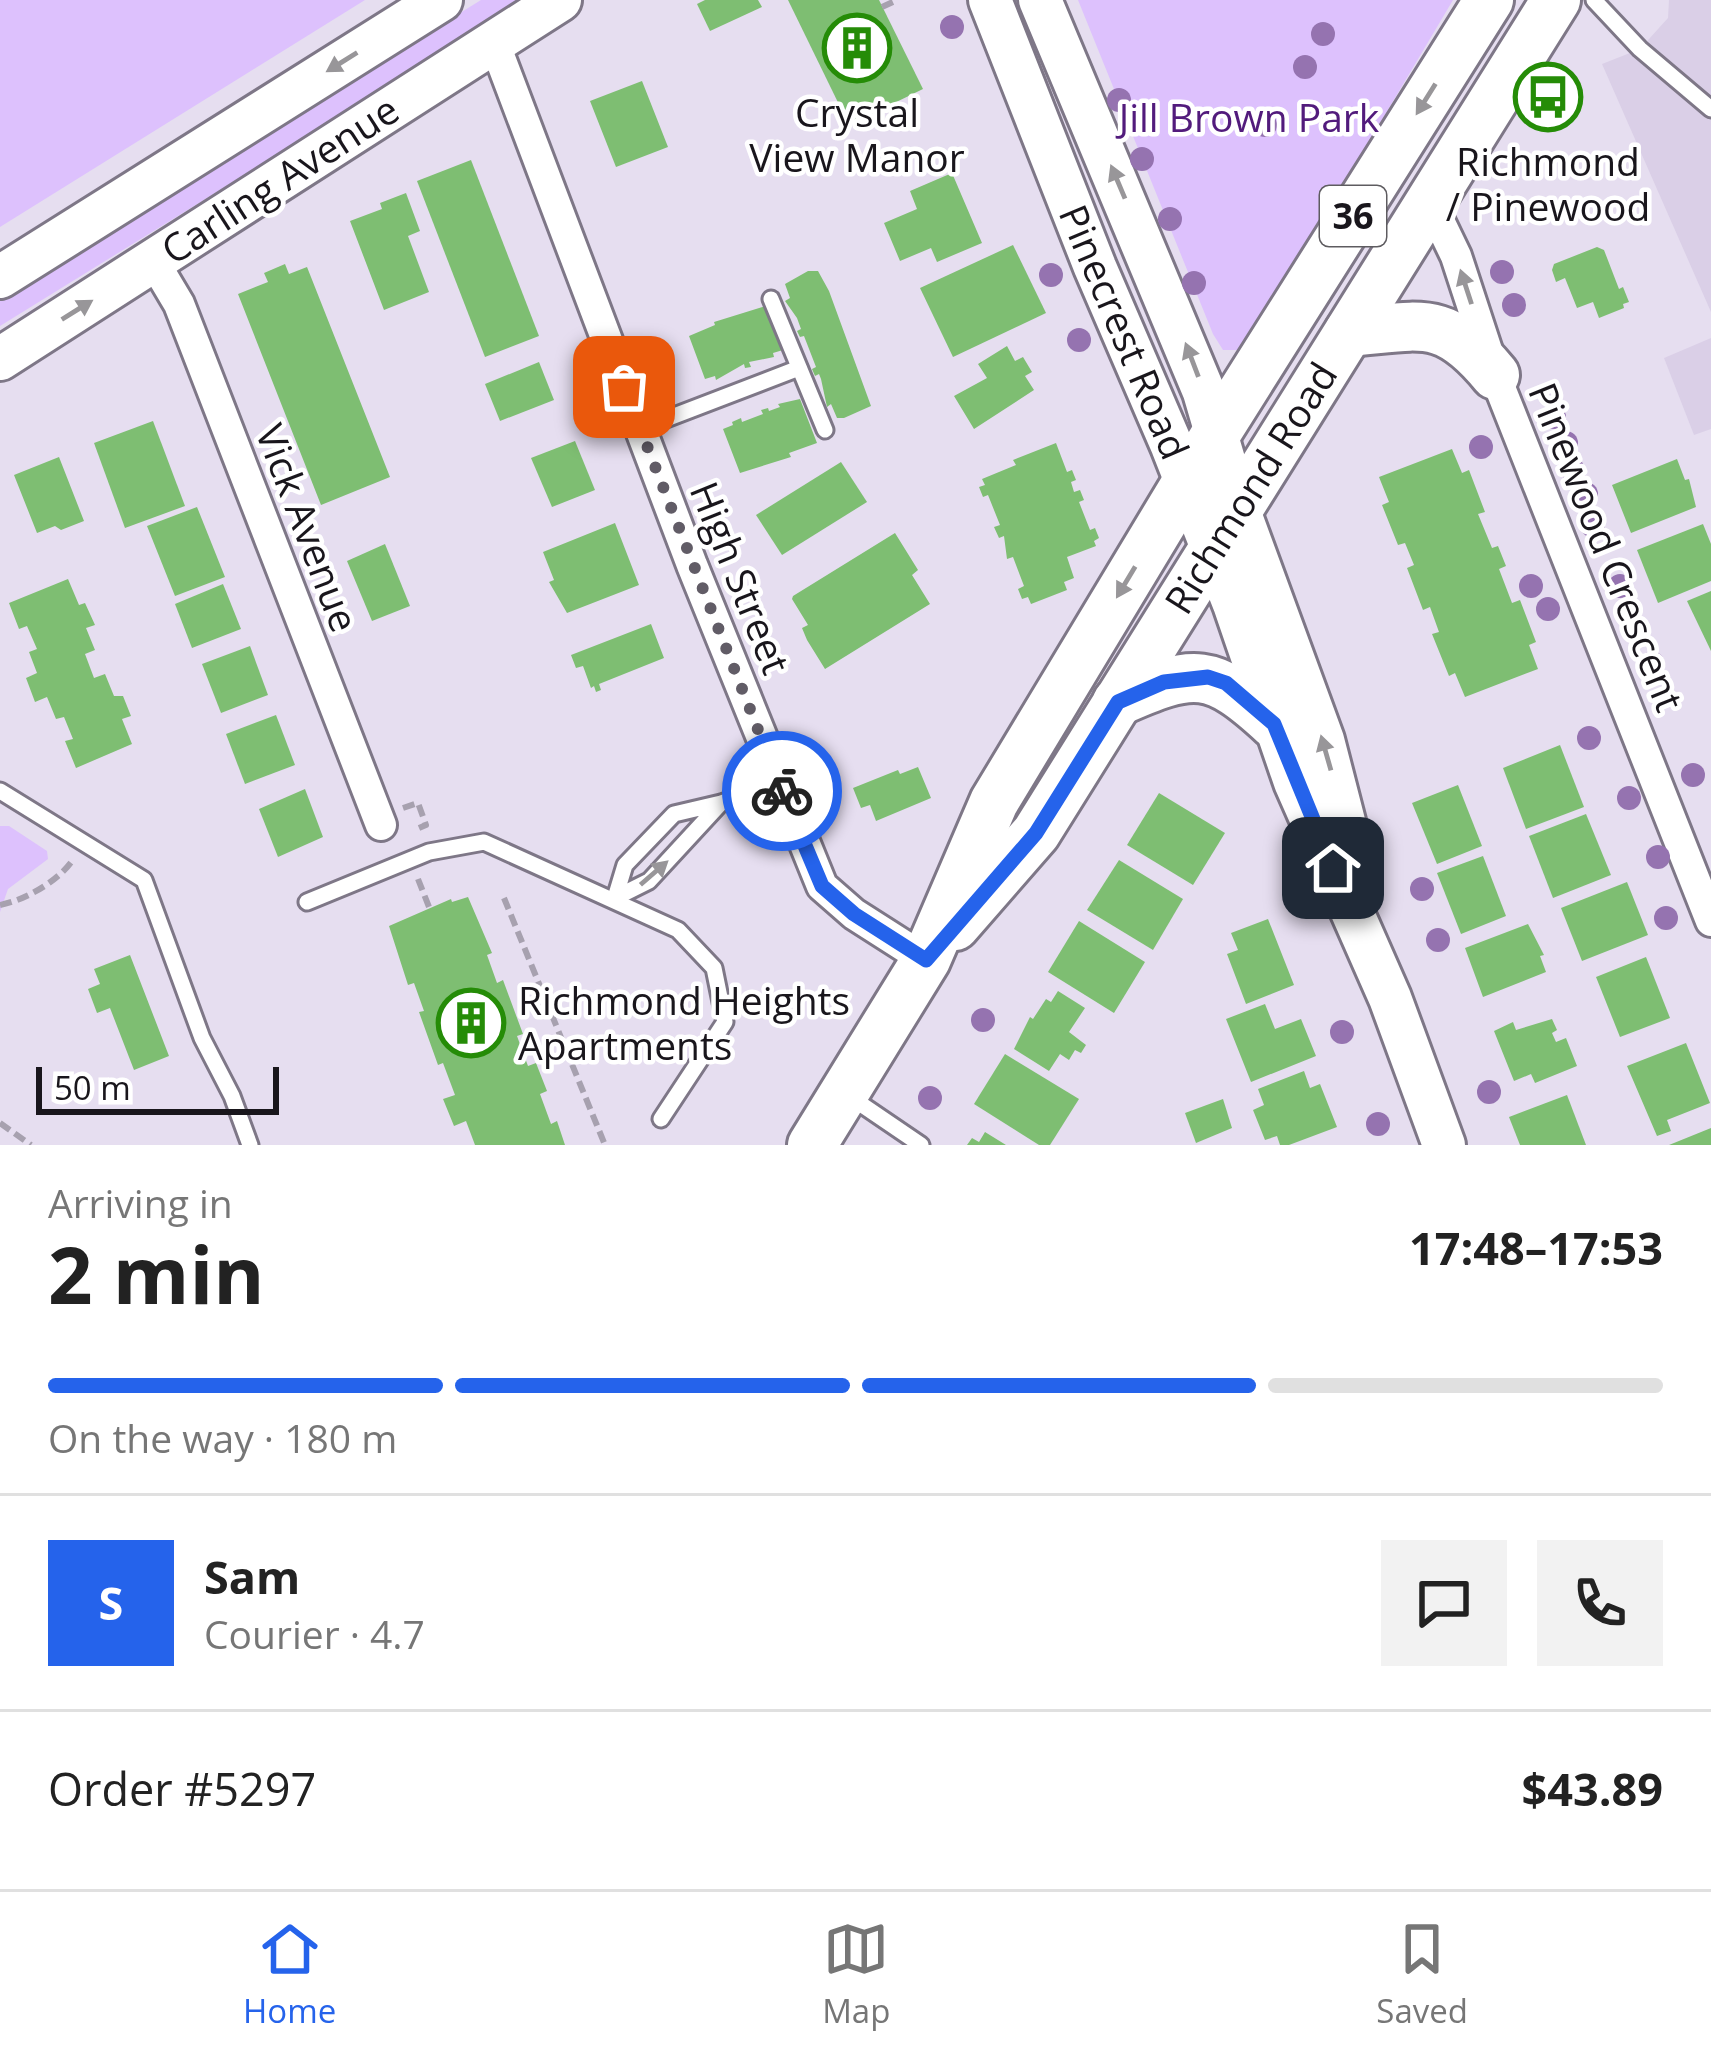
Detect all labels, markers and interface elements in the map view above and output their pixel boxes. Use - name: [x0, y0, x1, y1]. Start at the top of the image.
- building icon: Crystal View Manor: [822, 13, 892, 83]
- one-way arrow: [325, 51, 359, 72]
- bus stop icon: Richmond / Pinewood: [1513, 62, 1583, 132]
- street label: Carling Avenue: [150, 82, 408, 275]
- one-way arrow: [1416, 82, 1437, 116]
- place label: Crystal View Manor: [749, 85, 965, 183]
- park label: Jill Brown Park: [1115, 90, 1380, 143]
- place label: Richmond / Pinewood: [1446, 134, 1650, 232]
- one-way arrow: [1108, 164, 1127, 200]
- road number: 36: [1320, 186, 1386, 246]
- street label: Pinecrest Road: [1048, 196, 1203, 467]
- one-way arrow: [1455, 268, 1474, 305]
- one-way arrow: [61, 300, 93, 322]
- pin: [573, 336, 675, 438]
- one-way arrow: [1181, 342, 1200, 378]
- street label: Richmond Road: [1151, 351, 1348, 623]
- icon: bag: [591, 354, 657, 420]
- street label: Pinewood Crescent: [1517, 374, 1697, 718]
- street label: Vick Avenue: [245, 416, 372, 639]
- street label: High Street: [679, 474, 804, 681]
- one-way arrow: [1116, 565, 1137, 599]
- courier: [722, 731, 842, 851]
- one-way arrow: [1316, 734, 1334, 771]
- icon: bike: [749, 758, 815, 824]
- pin: [1282, 817, 1384, 919]
- icon: home: [1300, 835, 1366, 901]
- one-way arrow: [638, 860, 668, 886]
- place label: Richmond Heights Apartments: [518, 973, 850, 1071]
- building icon: Richmond Heights Apartments: [436, 988, 506, 1058]
- scale bar: [36, 1061, 279, 1114]
- text: 50 m: [54, 1065, 131, 1110]
- text: Arriving in: [48, 1176, 233, 1229]
- text: 17:48–17:53: [1409, 1217, 1663, 1278]
- text: 2 min: [48, 1221, 265, 1327]
- text: On the way · 180 m: [48, 1411, 397, 1464]
- button: chat: [1381, 1540, 1507, 1666]
- button: phone: [1537, 1540, 1663, 1666]
- text: Sam: [204, 1546, 300, 1607]
- text: S: [99, 1572, 123, 1633]
- text: Courier · 4.7: [204, 1607, 425, 1660]
- text: Order #5297: [48, 1758, 316, 1819]
- text: $43.89: [1522, 1758, 1663, 1819]
- tab: Home: [243, 1916, 336, 2033]
- tab: Map: [822, 1916, 890, 2033]
- tab: Saved: [1376, 1916, 1468, 2033]

